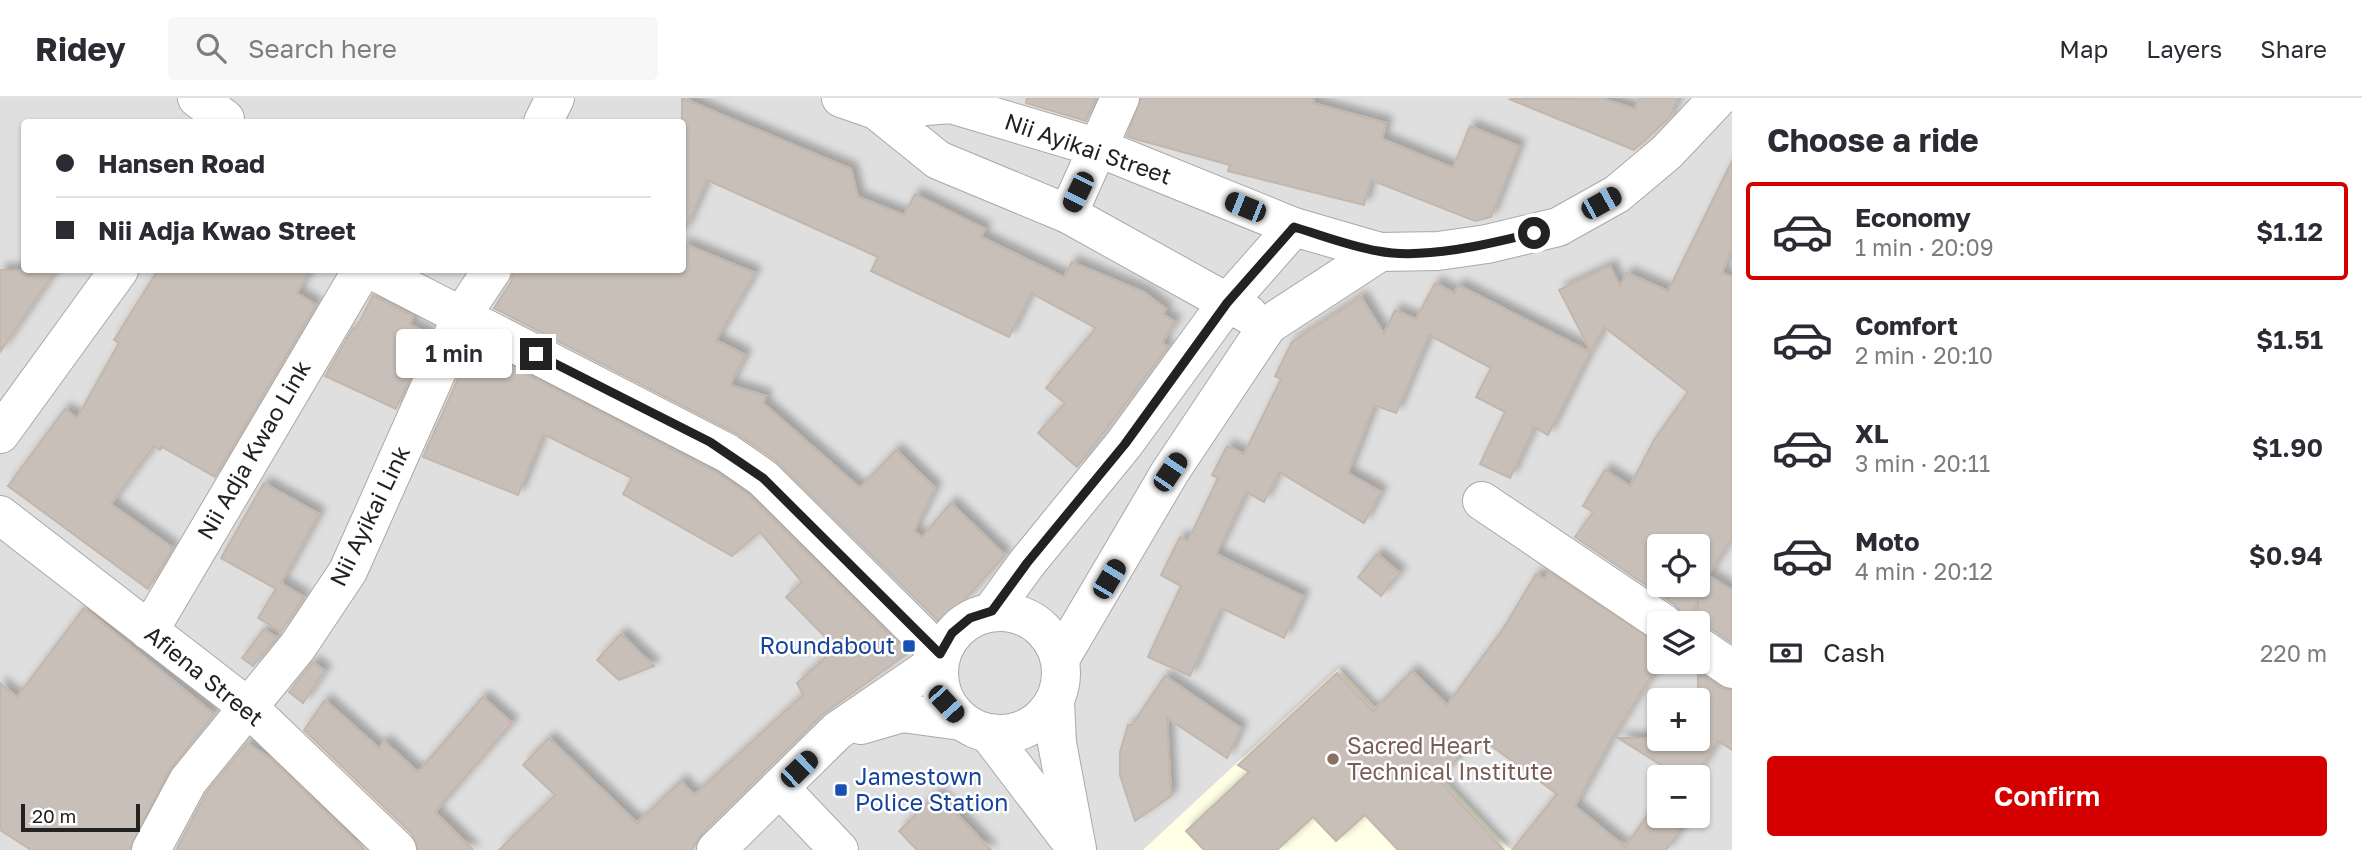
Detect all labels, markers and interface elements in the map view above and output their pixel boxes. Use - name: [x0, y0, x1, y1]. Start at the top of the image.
- search box: [168, 17, 658, 80]
- text: Ridey: [35, 29, 126, 68]
- icon: search: [192, 29, 230, 67]
- text: Search here: [248, 33, 397, 64]
- text: Map: [2059, 34, 2108, 63]
- text: Layers: [2146, 34, 2222, 63]
- text: Share: [2260, 34, 2327, 63]
- street label: Nii Ayikai Street: [1001, 106, 1175, 190]
- text: Choose a ride: [1767, 121, 1979, 159]
- text: Hansen Road: [98, 148, 265, 179]
- car: [1060, 169, 1097, 215]
- car: [1578, 184, 1625, 222]
- car: [1222, 189, 1269, 225]
- icon: car: [1771, 200, 1834, 263]
- text: Economy: [1855, 202, 1971, 233]
- text: Nii Adja Kwao Street: [98, 215, 356, 246]
- text: $1.12: [2256, 216, 2323, 247]
- route start: [1518, 217, 1550, 249]
- text: 1 min · 20:09: [1855, 233, 1994, 261]
- icon: car: [1771, 308, 1834, 371]
- text: Comfort: [1855, 310, 1958, 341]
- text: $1.51: [2256, 324, 2323, 355]
- callout: 1 min: [396, 330, 512, 378]
- route end: [520, 338, 552, 370]
- text: 1 min: [425, 339, 483, 367]
- text: 2 min · 20:10: [1855, 341, 1993, 369]
- street label: Nii Adja Kwao Link: [190, 355, 316, 544]
- icon: car: [1771, 416, 1834, 479]
- text: XL: [1855, 418, 1889, 449]
- text: $1.90: [2252, 432, 2323, 463]
- street label: Nii Ayikai Link: [323, 441, 415, 590]
- car: [1150, 449, 1191, 495]
- text: 3 min · 20:11: [1855, 449, 1990, 477]
- icon: car: [1771, 524, 1834, 587]
- text: Moto: [1855, 526, 1920, 557]
- map controls: [1647, 534, 1710, 828]
- button: locate: [1647, 534, 1710, 597]
- text: $0.94: [2249, 540, 2323, 571]
- car: [1090, 556, 1129, 602]
- text: 4 min · 20:12: [1855, 557, 1993, 585]
- button: layers: [1647, 611, 1710, 674]
- street label: Afiena Street: [140, 619, 269, 731]
- place label: Roundabout: [760, 631, 895, 659]
- icon: cash: [1767, 634, 1805, 672]
- text: Cash: [1823, 637, 1885, 668]
- marker: Roundabout: [901, 638, 917, 654]
- text: 220 m: [2260, 639, 2327, 667]
- car: [925, 681, 968, 727]
- button: +: [1647, 688, 1710, 751]
- place label: Sacred Heart Technical Institute: [1347, 731, 1553, 785]
- car: [777, 747, 822, 791]
- marker: Sacred Heart Technical Institute: [1325, 751, 1341, 767]
- button: Confirm: [1767, 756, 2327, 836]
- place label: Jamestown Police Station: [855, 762, 1008, 816]
- button: −: [1647, 765, 1710, 828]
- marker: Jamestown Police Station: [833, 782, 849, 798]
- scale bar: [21, 801, 140, 833]
- text: 20 m: [32, 804, 76, 827]

